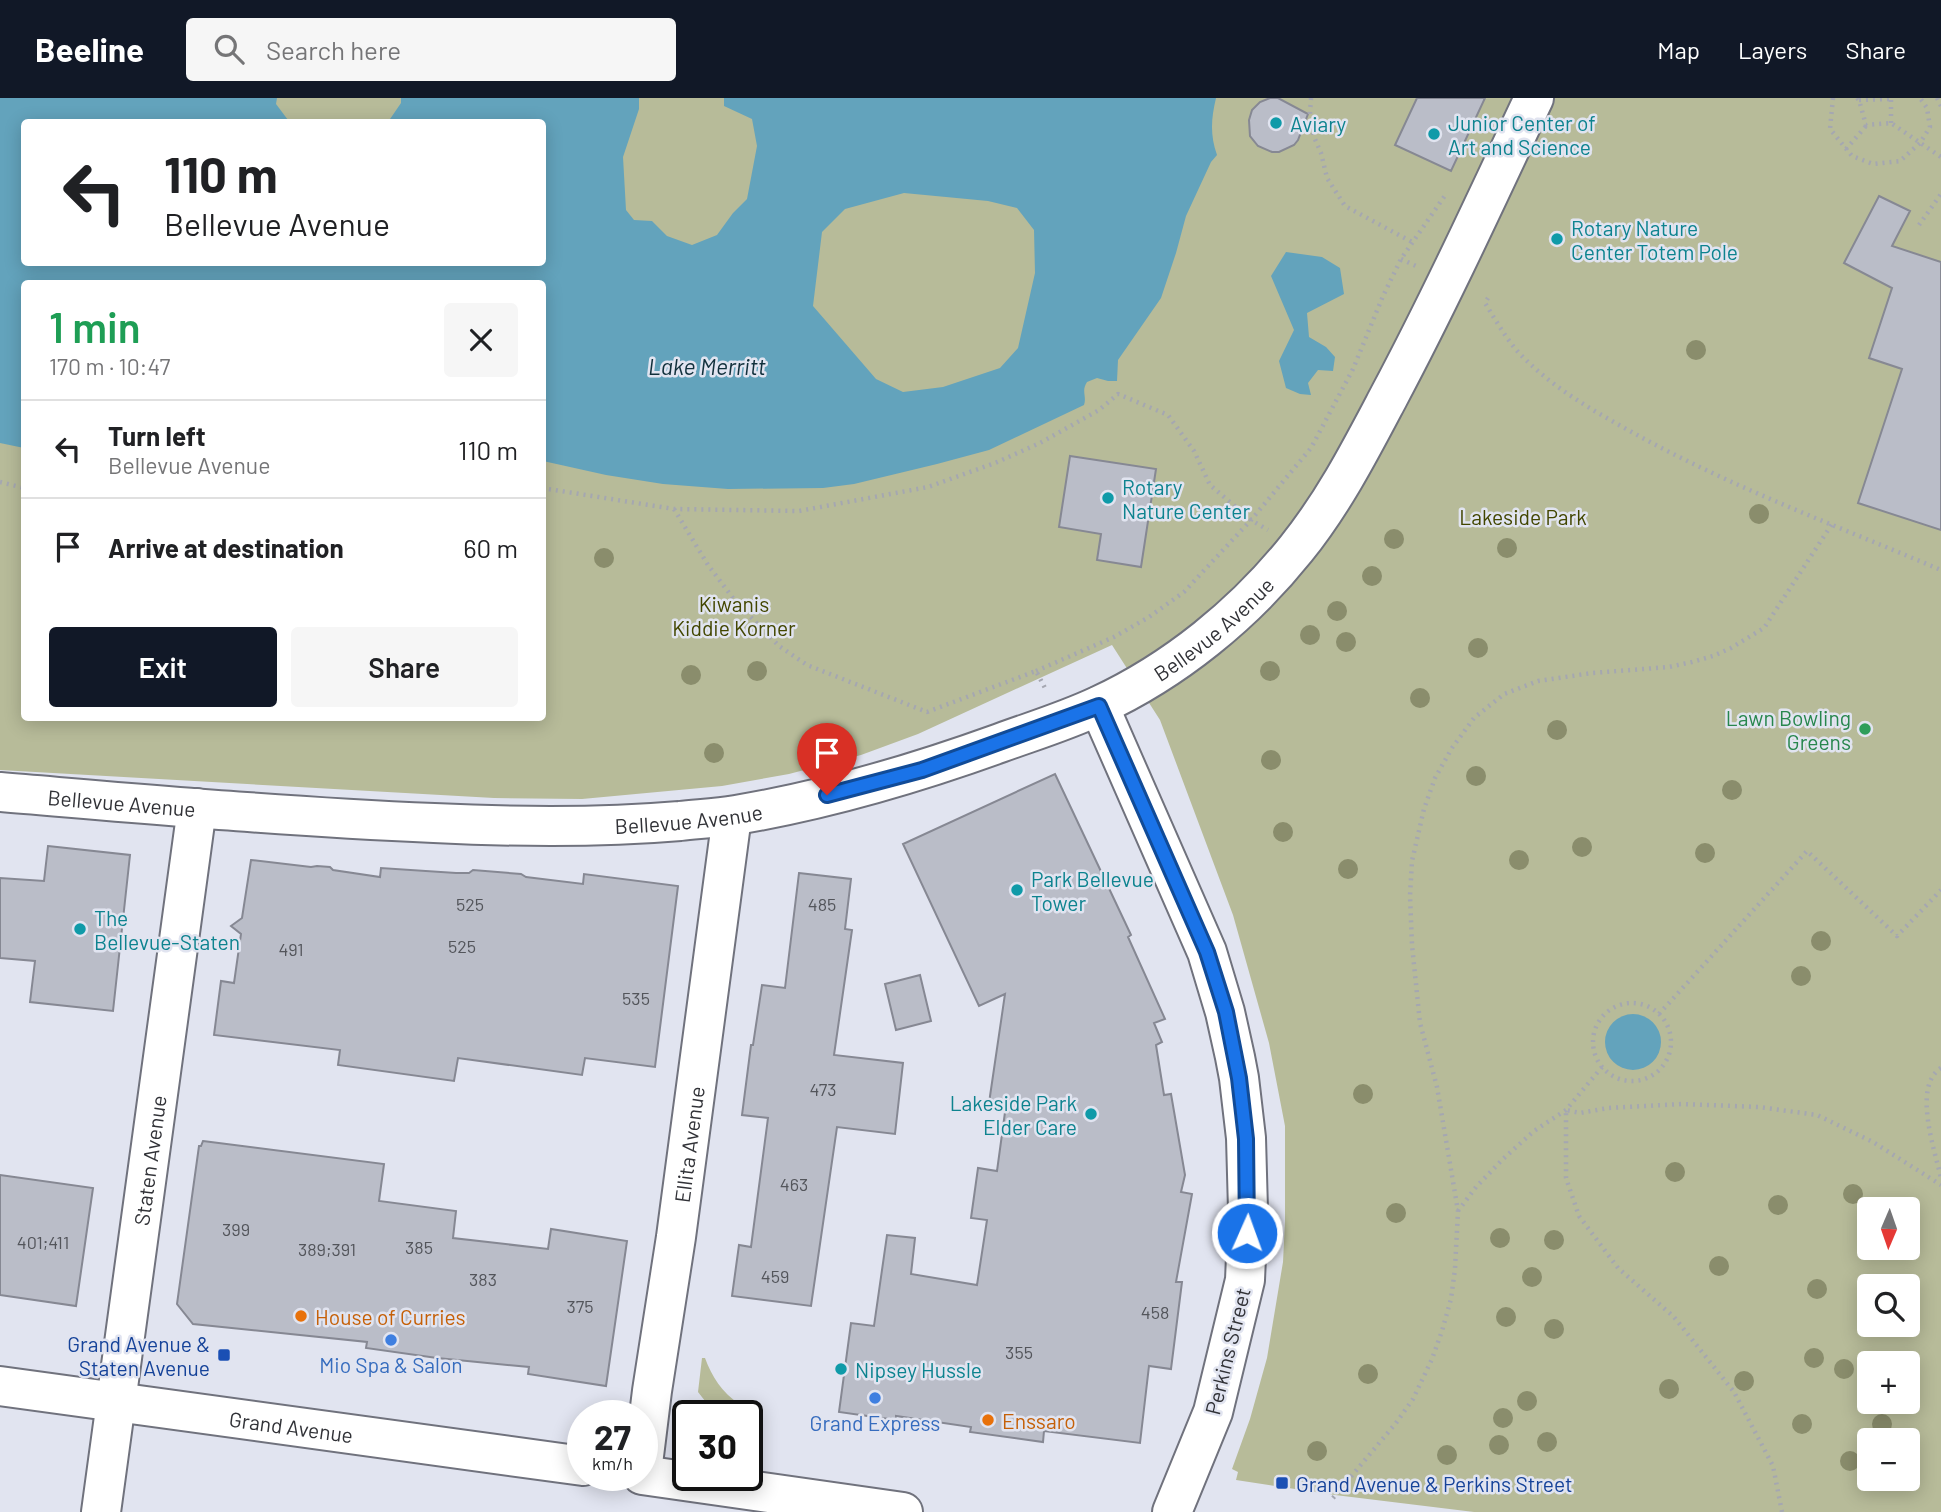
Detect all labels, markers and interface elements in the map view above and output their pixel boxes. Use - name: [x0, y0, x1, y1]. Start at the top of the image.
- search box: [186, 18, 676, 81]
- text: Beeline: [35, 29, 144, 69]
- icon: search: [210, 30, 248, 68]
- text: Search here: [266, 34, 401, 65]
- text: Map: [1657, 35, 1700, 64]
- text: Layers: [1738, 35, 1807, 64]
- text: Share: [1845, 35, 1906, 64]
- place label: Junior Center of Art and Science: [1448, 110, 1596, 159]
- place label: Aviary: [1290, 111, 1346, 136]
- marker: Aviary: [1268, 115, 1284, 131]
- marker: Junior Center of Art and Science: [1426, 126, 1442, 142]
- text: 110 m: [164, 144, 278, 203]
- icon: left: [49, 147, 140, 238]
- text: Bellevue Avenue: [164, 204, 390, 242]
- place label: Rotary Nature Center Totem Pole: [1571, 215, 1738, 264]
- marker: Rotary Nature Center Totem Pole: [1549, 231, 1565, 247]
- text: 1 min: [49, 301, 141, 351]
- button: close: [444, 303, 518, 377]
- text: 170 m · 10:47: [49, 352, 170, 380]
- water label: Lake Merritt: [648, 352, 766, 380]
- text: Turn left: [108, 420, 206, 451]
- icon: left: [49, 430, 87, 468]
- text: 110 m: [458, 434, 518, 465]
- text: Bellevue Avenue: [108, 451, 270, 479]
- place label: Rotary Nature Center: [1122, 474, 1250, 523]
- marker: Rotary Nature Center: [1100, 490, 1116, 506]
- park label: Lakeside Park: [1459, 504, 1587, 529]
- icon: arrive: [49, 528, 87, 566]
- text: Arrive at destination: [108, 532, 344, 563]
- text: 60 m: [463, 532, 518, 563]
- street label: Bellevue Avenue: [1149, 572, 1278, 685]
- park label: Kiwanis Kiddie Korner: [672, 591, 796, 640]
- button: Exit: [49, 627, 277, 707]
- button: Share: [291, 627, 518, 707]
- place label: Lawn Bowling Greens: [1726, 705, 1851, 754]
- marker: Lawn Bowling Greens: [1857, 721, 1873, 737]
- pin: [797, 723, 857, 795]
- icon: arrive: [808, 734, 846, 772]
- street label: Bellevue Avenue: [47, 784, 197, 821]
- street label: Bellevue Avenue: [614, 798, 764, 837]
- place label: Park Bellevue Tower: [1031, 866, 1154, 915]
- marker: Park Bellevue Tower: [1009, 882, 1025, 898]
- house number: 525: [456, 893, 484, 915]
- house number: 485: [808, 893, 836, 915]
- place label: The Bellevue-Staten: [94, 905, 240, 954]
- marker: The Bellevue-Staten: [72, 921, 88, 937]
- house number: 525: [448, 935, 476, 957]
- house number: 491: [278, 938, 304, 960]
- house number: 535: [622, 987, 650, 1009]
- house number: 473: [809, 1078, 837, 1100]
- street label: Ellita Avenue: [668, 1085, 708, 1204]
- place label: Lakeside Park Elder Care: [950, 1090, 1077, 1139]
- street label: Staten Avenue: [128, 1093, 170, 1227]
- marker: Lakeside Park Elder Care: [1083, 1106, 1099, 1122]
- house number: 463: [780, 1173, 808, 1195]
- position arrow: [1210, 1196, 1284, 1270]
- north arrow: [1857, 1197, 1920, 1260]
- map controls: [1857, 1197, 1920, 1491]
- house number: 399: [222, 1218, 250, 1240]
- house number: 401;411: [17, 1231, 69, 1253]
- house number: 385: [405, 1236, 433, 1258]
- house number: 389;391: [298, 1238, 356, 1260]
- house number: 459: [761, 1265, 789, 1287]
- house number: 383: [469, 1268, 497, 1290]
- button: search: [1857, 1274, 1920, 1337]
- street label: Perkins Street: [1199, 1285, 1255, 1417]
- house number: 375: [566, 1295, 594, 1317]
- house number: 458: [1141, 1301, 1169, 1323]
- place label: House of Curries: [315, 1304, 466, 1329]
- marker: House of Curries: [293, 1308, 309, 1324]
- place label: Grand Avenue & Staten Avenue: [67, 1331, 210, 1380]
- marker: Mio Spa & Salon: [383, 1332, 399, 1348]
- house number: 355: [1005, 1341, 1033, 1363]
- marker: Grand Avenue & Staten Avenue: [216, 1347, 232, 1363]
- button: +: [1857, 1351, 1920, 1414]
- place label: Mio Spa & Salon: [319, 1352, 463, 1377]
- place label: Nipsey Hussle: [855, 1357, 982, 1382]
- marker: Nipsey Hussle: [833, 1361, 849, 1377]
- marker: Grand Express: [867, 1390, 883, 1406]
- speed limit sign: 30: [672, 1400, 763, 1491]
- street label: Grand Avenue: [228, 1405, 355, 1447]
- place label: Enssaro: [1002, 1408, 1076, 1433]
- place label: Grand Express: [810, 1410, 940, 1435]
- marker: Enssaro: [980, 1412, 996, 1428]
- text: 27: [594, 1415, 631, 1457]
- button: −: [1857, 1428, 1920, 1491]
- text: km/h: [592, 1452, 633, 1474]
- place label: Grand Avenue & Perkins Street: [1296, 1471, 1573, 1496]
- marker: Grand Avenue & Perkins Street: [1274, 1475, 1290, 1491]

